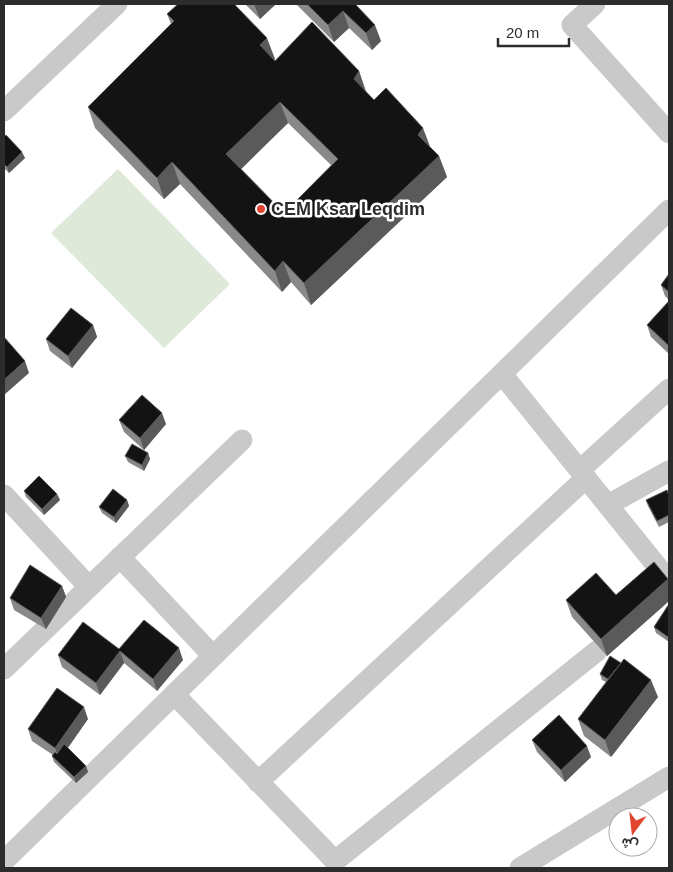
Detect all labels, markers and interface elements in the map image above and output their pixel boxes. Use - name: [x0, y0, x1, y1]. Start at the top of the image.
- scale bar: [498, 15, 569, 47]
- text: 20 m: [506, 24, 539, 41]
- place label: CEM Ksar Leqdim: [271, 199, 425, 219]
- marker: CEM Ksar Leqdim: [255, 203, 267, 215]
- north arrow: [608, 807, 658, 857]
- text: ش: [619, 834, 640, 854]

